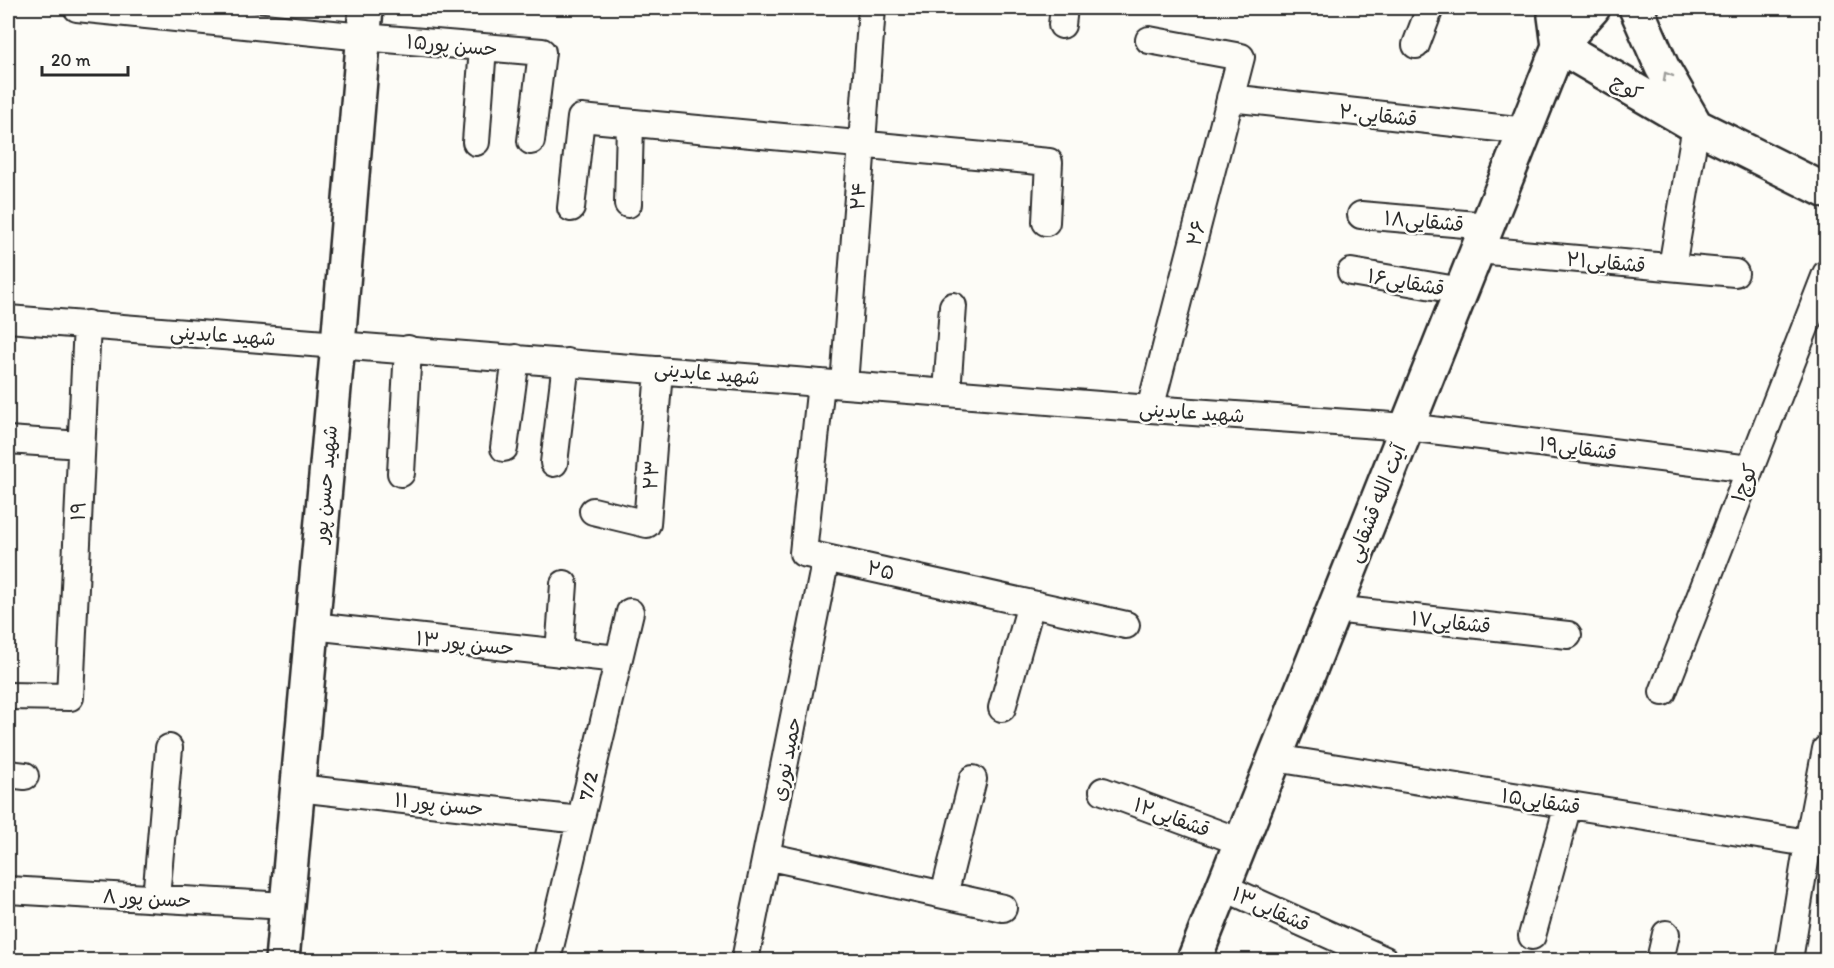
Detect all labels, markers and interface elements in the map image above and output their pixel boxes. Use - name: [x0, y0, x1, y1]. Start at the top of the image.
- street label: حسن پور۱۵: [405, 29, 499, 62]
- scale bar: [42, 39, 128, 77]
- text: 20 m: [51, 49, 91, 71]
- street label: کوچ: [1606, 68, 1647, 107]
- one-way arrow: [1662, 72, 1674, 82]
- street label: ۲۰قشقایی: [1338, 99, 1418, 132]
- street label: ۲۴: [845, 181, 871, 211]
- street label: ۱۸قشقایی: [1383, 206, 1465, 237]
- street label: ۲۶: [1181, 218, 1211, 248]
- street label: قشقایی۲۱: [1565, 247, 1647, 278]
- street label: ۱۶قشقایی: [1365, 263, 1446, 302]
- street label: شهید عابدینی: [169, 319, 277, 352]
- street label: شهید عابدینی: [653, 356, 761, 391]
- street label: شهید عابدینی: [1138, 396, 1246, 429]
- street label: شهید حسن پور: [308, 424, 343, 546]
- street label: ۱۹قشقایی: [1537, 431, 1618, 466]
- street label: آیت الله قشقایی: [1341, 439, 1412, 566]
- street label: ۲۳: [638, 459, 664, 491]
- street label: کوچ۱: [1726, 460, 1764, 506]
- street label: ۱۹: [65, 500, 91, 522]
- street label: ۲۵: [865, 555, 897, 585]
- street label: ۱۷قشقایی: [1410, 606, 1492, 639]
- street label: ۱۳ حسن پور: [415, 626, 515, 661]
- street label: حمید نوری: [766, 715, 806, 803]
- street label: 7/2: [573, 769, 603, 803]
- street label: ۱۵قشقایی: [1500, 783, 1582, 820]
- street label: ۱۱ حسن پور: [393, 787, 485, 822]
- street label: قشقایی۱۲: [1130, 792, 1213, 843]
- street label: قشقایی۱۳: [1228, 881, 1313, 938]
- street label: ۸ حسن پور: [102, 884, 192, 913]

